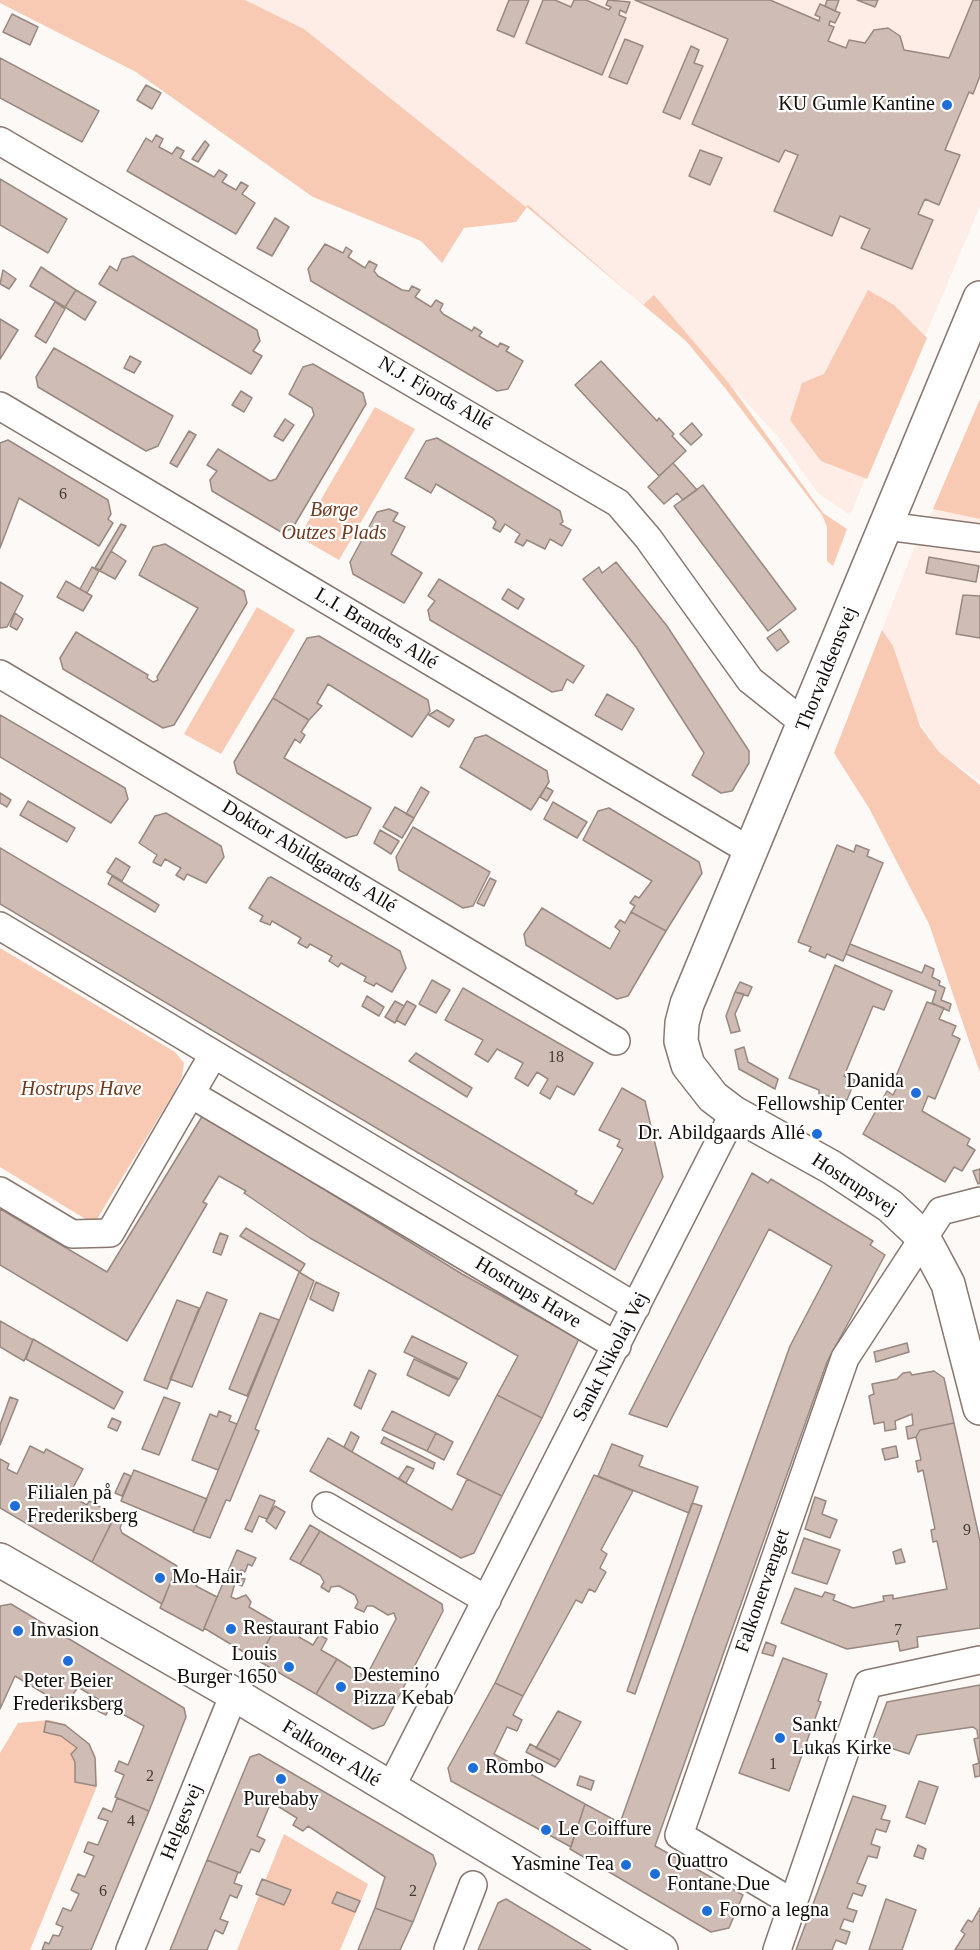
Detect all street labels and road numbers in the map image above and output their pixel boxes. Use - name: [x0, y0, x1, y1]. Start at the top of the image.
- street label: N.J. Fjords Allé: [374, 352, 496, 436]
- street label: L.I. Brandes Allé: [310, 583, 442, 675]
- street label: Thorvaldsensvej: [791, 603, 863, 735]
- street label: Doktor Abildgaards Allé: [218, 796, 400, 918]
- street label: Hostrupsvej: [807, 1149, 901, 1221]
- street label: Hostrups Have: [471, 1252, 585, 1334]
- street label: Sankt Nikolaj Vej: [568, 1288, 654, 1426]
- street label: Falkonervænget: [731, 1526, 795, 1656]
- street label: Falkoner Allé: [277, 1715, 385, 1793]
- street label: Helgesvej: [156, 1780, 208, 1864]

